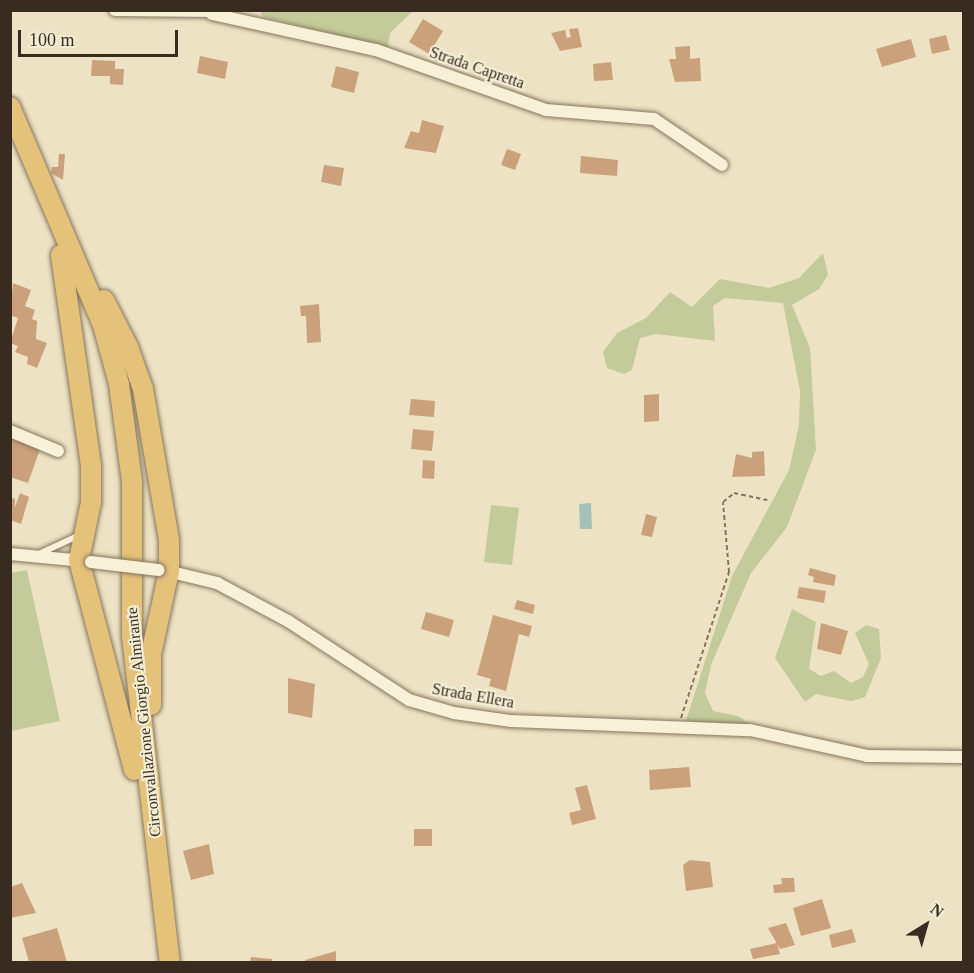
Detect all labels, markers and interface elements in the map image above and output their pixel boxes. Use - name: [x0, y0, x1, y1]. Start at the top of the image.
- scale bar: [21, 18, 182, 56]
- text: 100 m: [29, 30, 75, 50]
- street label: Strada Capretta: [427, 43, 527, 93]
- street label: Circonvallazione Giorgio Almirante: [122, 606, 166, 838]
- street label: Strada Ellera: [430, 679, 516, 713]
- north arrow: [896, 895, 956, 955]
- text: N: [927, 900, 947, 920]

